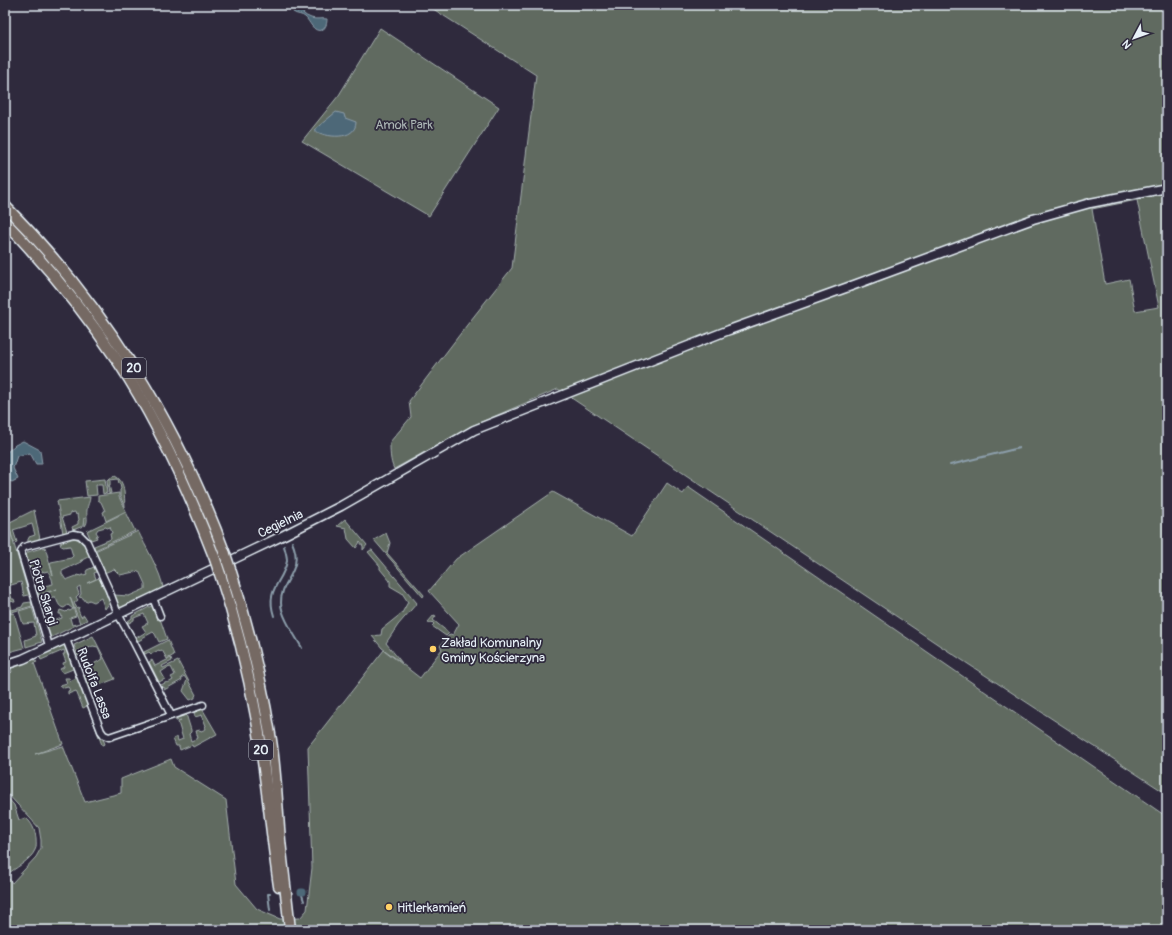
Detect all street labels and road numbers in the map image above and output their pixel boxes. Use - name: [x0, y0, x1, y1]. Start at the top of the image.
- road number: 20: [122, 358, 146, 378]
- street label: Cegielnia: [255, 506, 306, 542]
- street label: Piotra Skargi: [25, 558, 61, 627]
- street label: Rudolfa Lassa: [73, 646, 115, 721]
- road number: 20: [249, 740, 273, 760]

